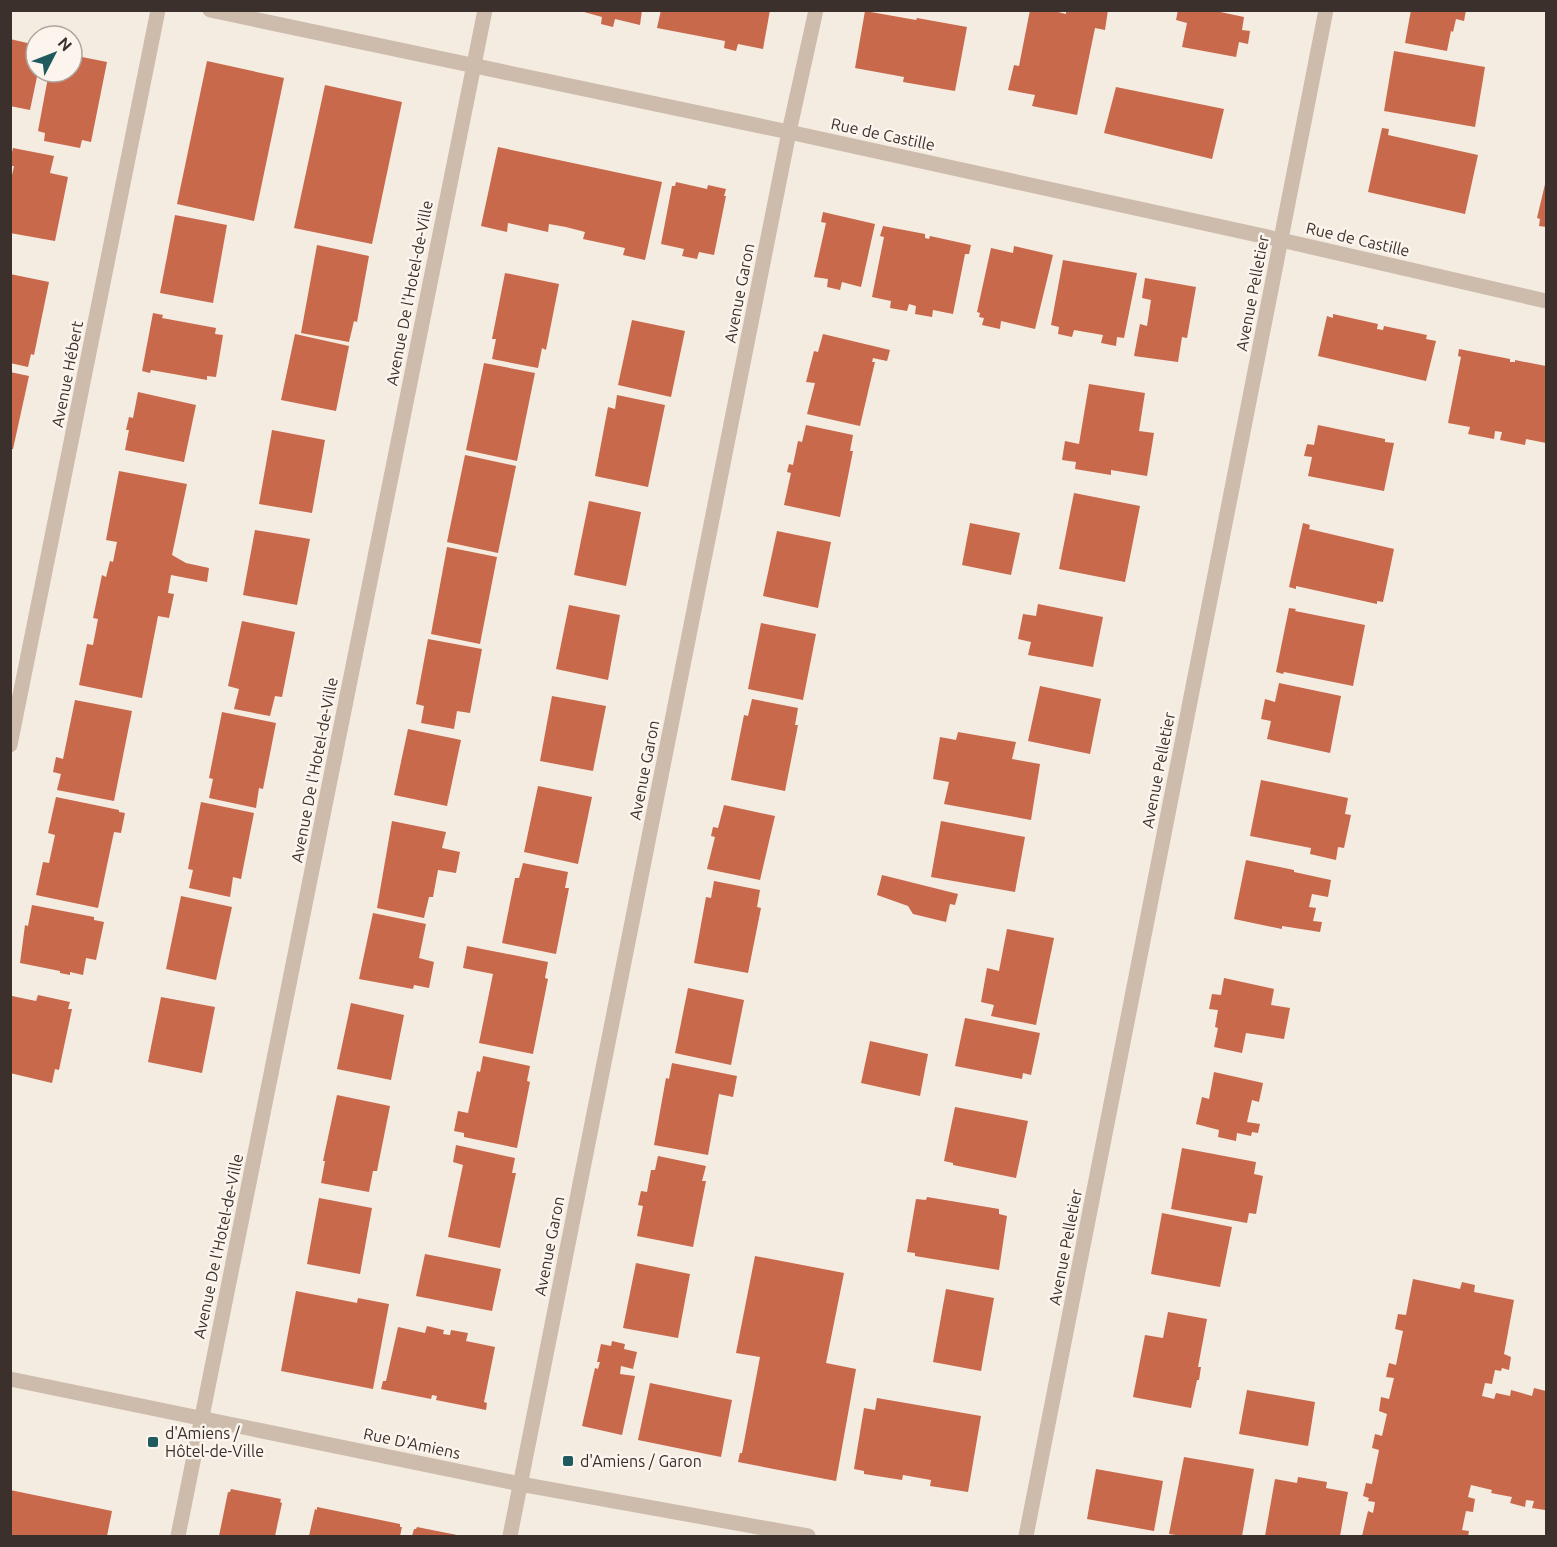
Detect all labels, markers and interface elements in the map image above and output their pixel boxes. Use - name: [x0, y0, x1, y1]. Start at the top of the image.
- north arrow: [24, 24, 84, 84]
- text: N: [54, 34, 76, 54]
- street label: Rue de Castille: [829, 114, 937, 154]
- street label: Avenue De l'Hotel-de-Ville: [382, 199, 436, 387]
- street label: Rue de Castille: [1304, 218, 1412, 260]
- street label: Avenue Pelletier: [1232, 233, 1272, 353]
- street label: Avenue Garon: [721, 242, 757, 344]
- street label: Avenue Hébert: [48, 319, 86, 429]
- street label: Avenue De l'Hotel-de-Ville: [287, 676, 341, 864]
- street label: Avenue Pelletier: [1138, 710, 1178, 830]
- street label: Avenue Garon: [626, 719, 662, 821]
- street label: Avenue De l'Hotel-de-Ville: [190, 1152, 246, 1340]
- street label: Avenue Pelletier: [1045, 1187, 1085, 1307]
- street label: Avenue Garon: [531, 1195, 567, 1297]
- place label: d'Amiens / Hôtel-de-Ville: [165, 1424, 264, 1460]
- street label: Rue D'Amiens: [362, 1424, 462, 1462]
- marker: d'Amiens / Hôtel-de-Ville: [146, 1435, 160, 1449]
- place label: d'Amiens / Garon: [580, 1452, 702, 1470]
- marker: d'Amiens / Garon: [561, 1454, 575, 1468]

